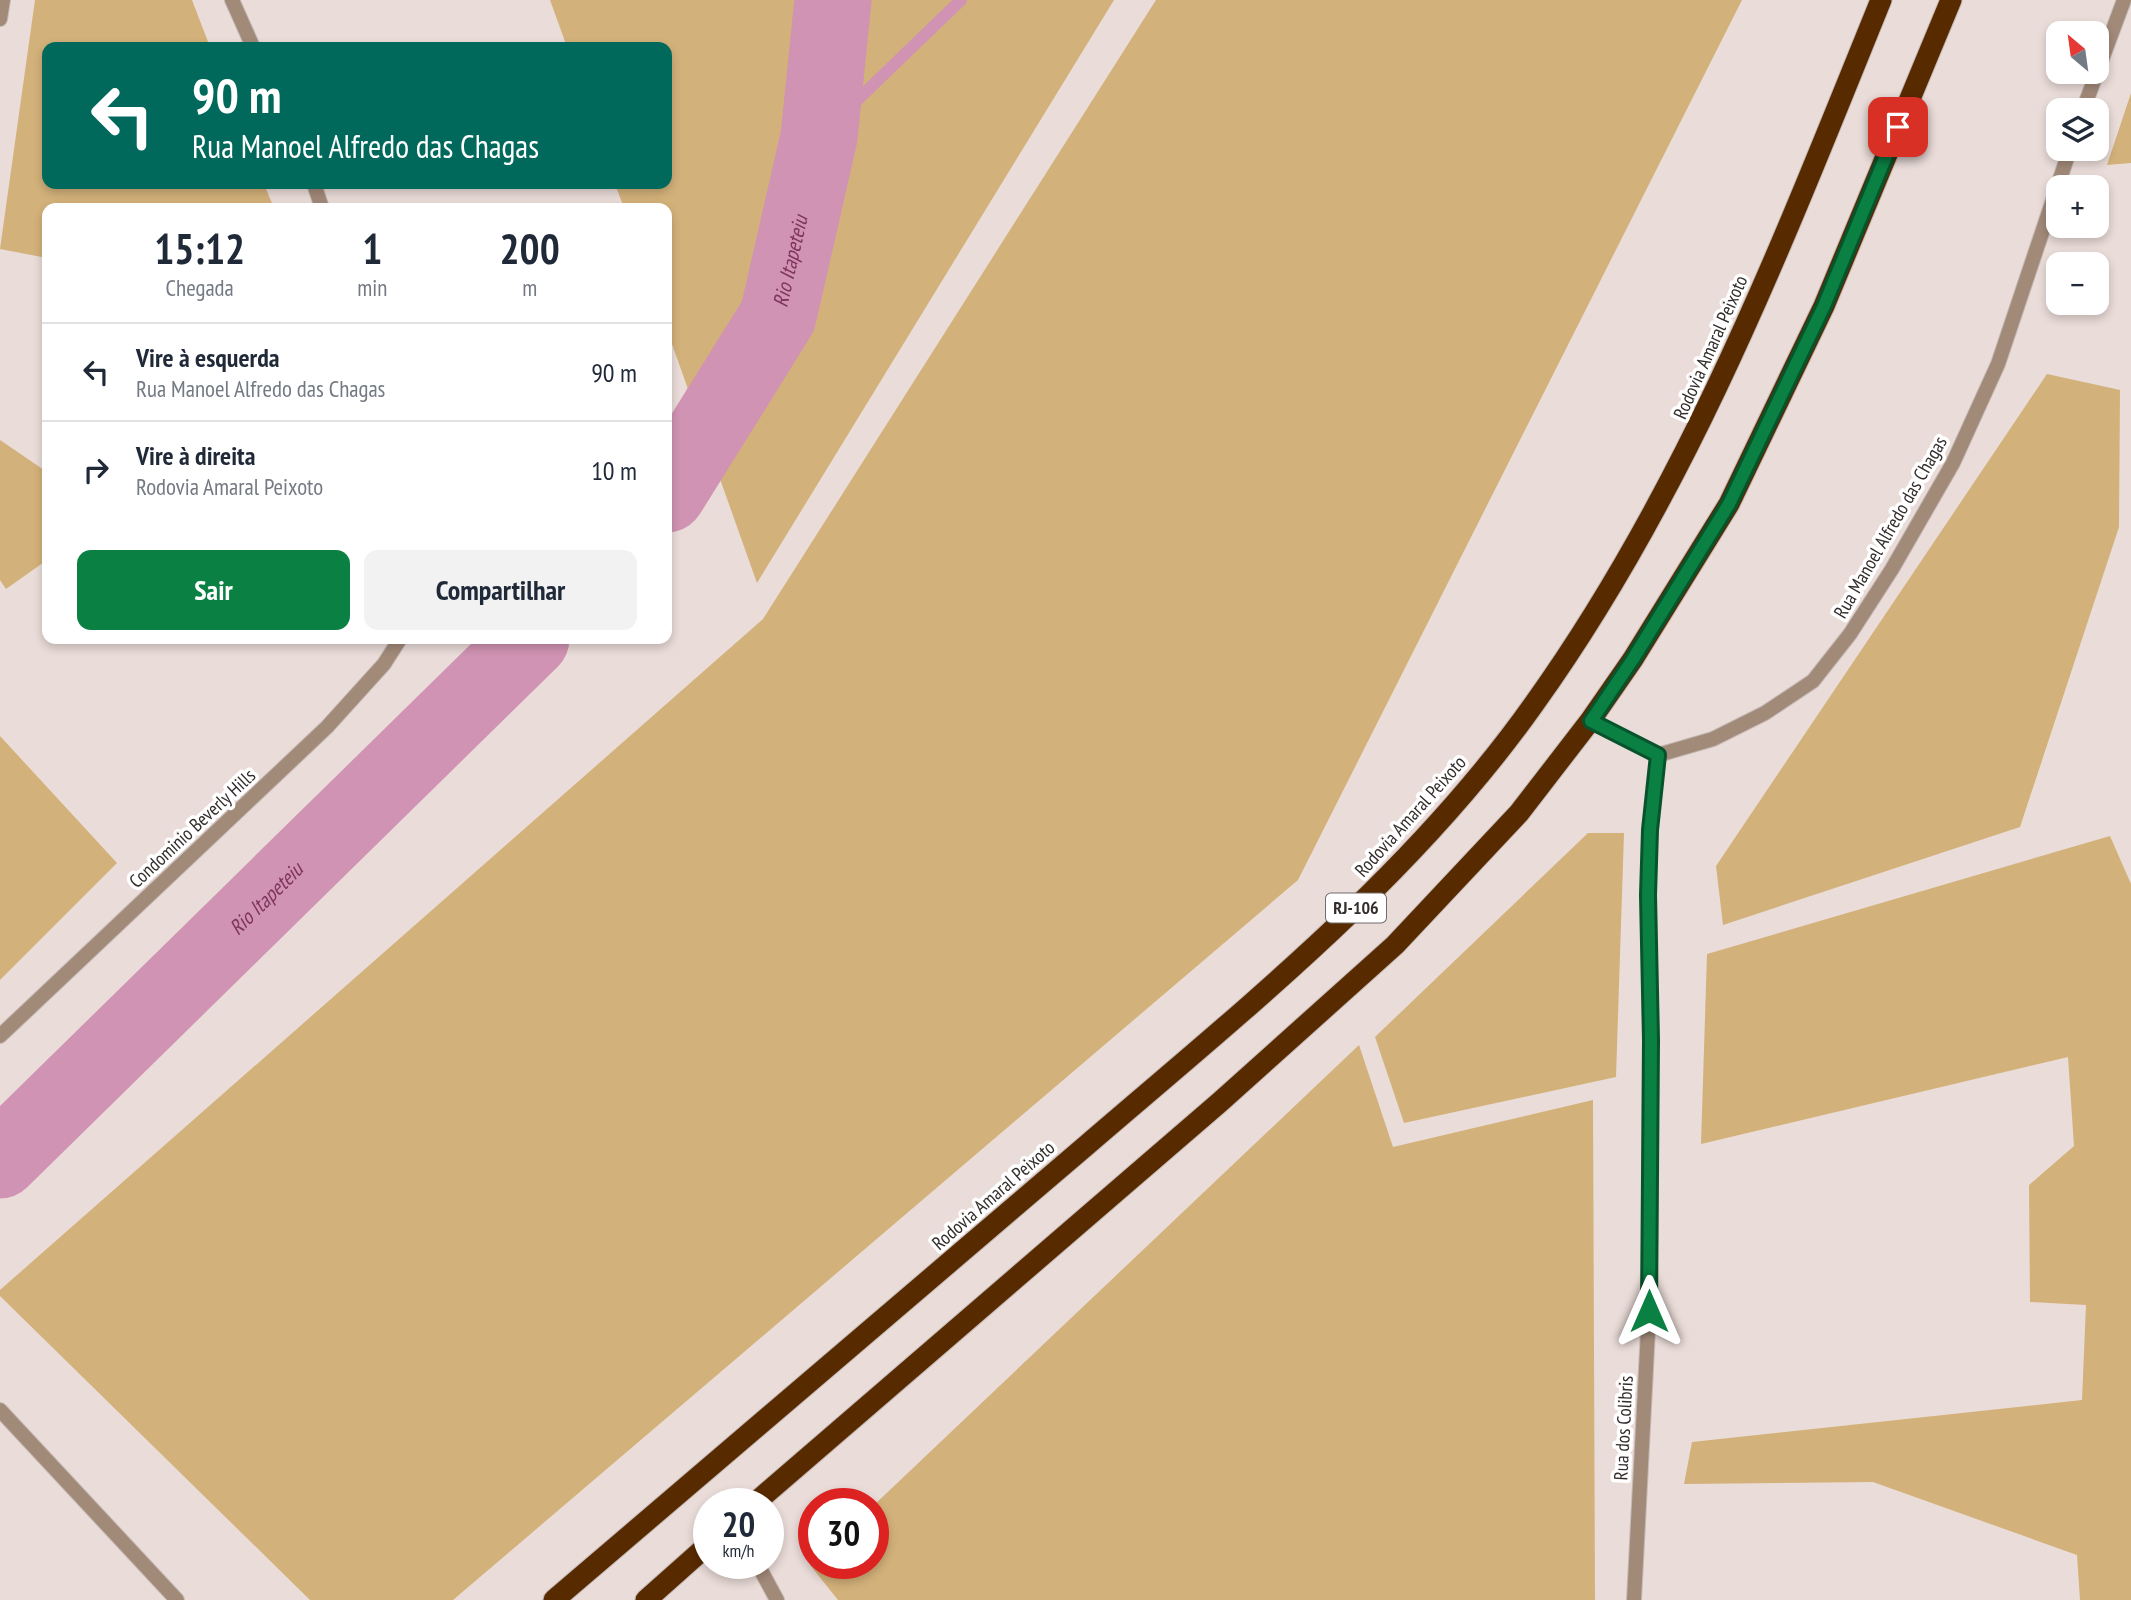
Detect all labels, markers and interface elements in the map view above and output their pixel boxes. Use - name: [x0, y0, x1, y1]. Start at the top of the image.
- north arrow: [2046, 21, 2109, 84]
- map controls: [2046, 21, 2109, 315]
- text: 90 m: [192, 63, 281, 127]
- icon: left: [77, 70, 168, 161]
- pin: [1868, 97, 1928, 157]
- button: layers: [2046, 98, 2109, 161]
- icon: arrive: [1879, 108, 1917, 146]
- text: Rua Manoel Alfredo das Chagas: [192, 125, 539, 167]
- button: +: [2046, 175, 2109, 238]
- water label: Rio Itapeteiu: [767, 211, 814, 309]
- text: 15:12: [154, 221, 245, 276]
- text: 1: [362, 221, 382, 276]
- text: 200: [500, 221, 560, 276]
- button: −: [2046, 252, 2109, 315]
- street label: Rodovia Amaral Peixoto: [1668, 271, 1752, 423]
- text: Chegada: [166, 273, 234, 302]
- text: min: [357, 273, 387, 302]
- text: m: [522, 273, 537, 302]
- text: Vire à esquerda: [136, 341, 279, 374]
- icon: left: [77, 353, 115, 391]
- text: 90 m: [591, 356, 637, 389]
- text: Rua Manoel Alfredo das Chagas: [136, 374, 385, 403]
- street label: Rua Manoel Alfredo das Chagas: [1828, 432, 1952, 622]
- text: Vire à direita: [136, 439, 255, 472]
- icon: right: [77, 451, 115, 489]
- text: 10 m: [591, 454, 637, 487]
- text: Rodovia Amaral Peixoto: [136, 472, 323, 501]
- button: Sair: [77, 550, 350, 630]
- button: Compartilhar: [364, 550, 637, 630]
- street label: Rodovia Amaral Peixoto: [1349, 751, 1471, 881]
- street label: Condominio Beverly Hills: [124, 763, 260, 893]
- water label: Rio Itapeteiu: [223, 855, 310, 941]
- road number: RJ-106: [1326, 894, 1386, 923]
- street label: Rodovia Amaral Peixoto: [927, 1135, 1059, 1255]
- position arrow: [1612, 1274, 1686, 1348]
- street label: Rua dos Colibris: [1608, 1375, 1638, 1481]
- speed limit sign: 30: [798, 1488, 889, 1579]
- text: 20: [722, 1501, 755, 1547]
- text: km/h: [723, 1539, 754, 1562]

